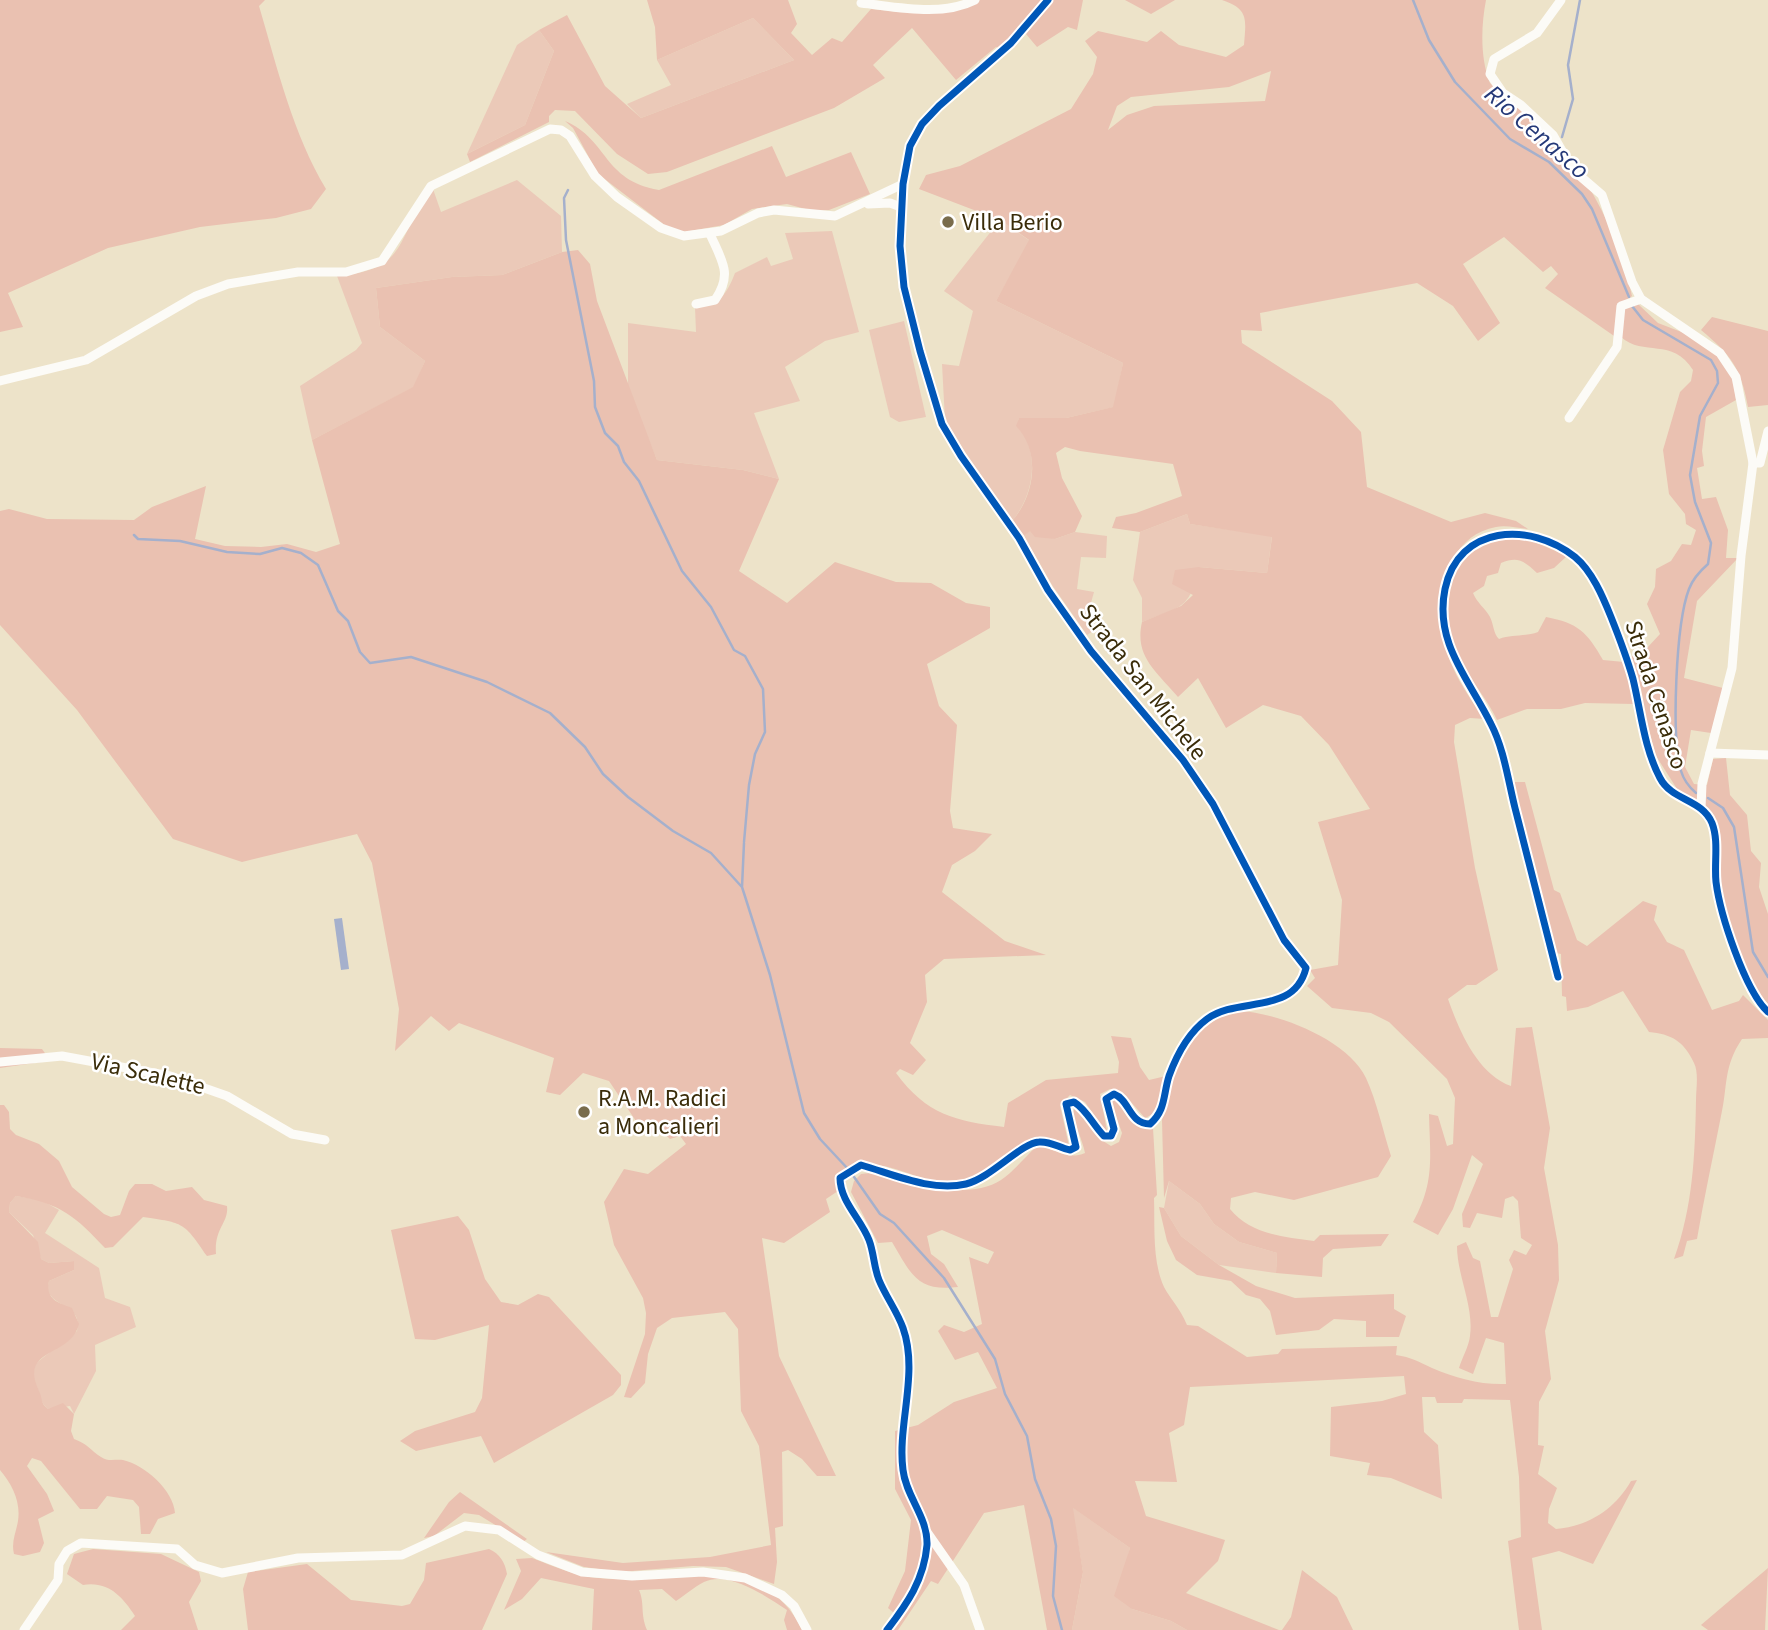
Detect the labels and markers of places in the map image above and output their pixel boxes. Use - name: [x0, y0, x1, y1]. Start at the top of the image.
- place label: Villa Berio: [962, 205, 1063, 240]
- marker: Villa Berio: [940, 214, 956, 230]
- place label: R.A.M. Radici a Moncalieri: [598, 1081, 727, 1144]
- marker: R.A.M. Radici a Moncalieri: [576, 1104, 592, 1120]

